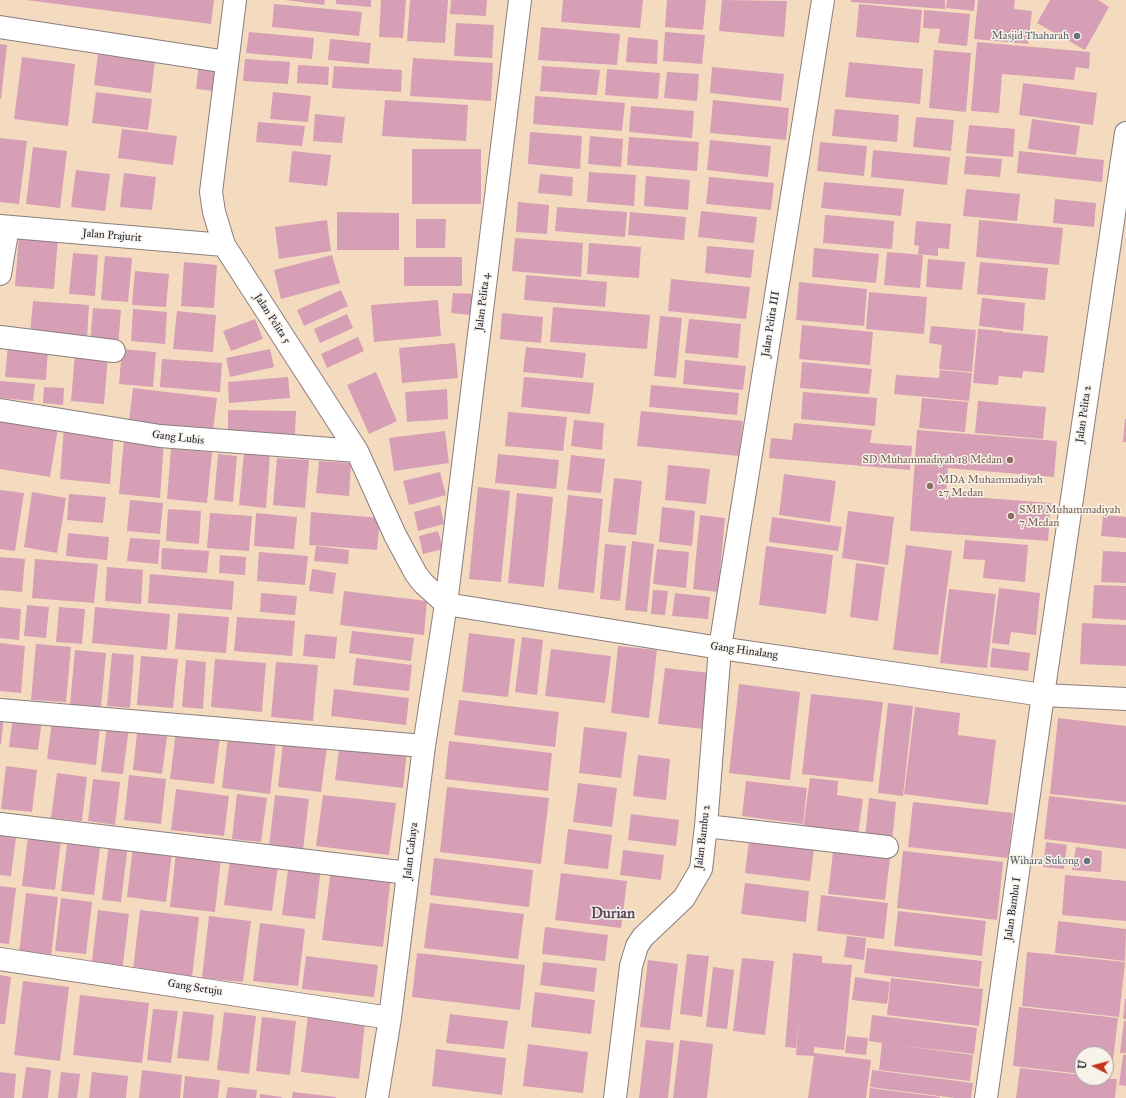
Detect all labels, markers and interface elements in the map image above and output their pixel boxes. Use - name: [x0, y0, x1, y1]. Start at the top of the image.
- place label: Masjid Thaharah: [992, 29, 1069, 43]
- marker: Masjid Thaharah: [1072, 31, 1082, 41]
- street label: Jalan Prajurit: [82, 227, 142, 245]
- street label: Jalan Pelita 4: [473, 272, 493, 332]
- street label: Jalan Pelita III: [759, 290, 783, 358]
- street label: Jalan Pelita 5: [251, 291, 293, 347]
- street label: Jalan Pelita 2: [1073, 385, 1095, 443]
- street label: Gang Lubis: [151, 428, 205, 448]
- place label: SD Muhammadiyah 18 Medan: [863, 453, 1002, 467]
- marker: SD Muhammadiyah 18 Medan: [1005, 455, 1015, 465]
- place label: MDA Muhammadiyah 27 Medan: [938, 473, 1043, 499]
- marker: MDA Muhammadiyah 27 Medan: [925, 481, 935, 491]
- place label: SMP Muhammadiyah 7 Medan: [1019, 503, 1121, 529]
- marker: SMP Muhammadiyah 7 Medan: [1006, 511, 1016, 521]
- street label: Gang Hinalang: [709, 640, 779, 662]
- street label: Jalan Bambu 2: [692, 804, 714, 870]
- street label: Jalan Cahaya: [401, 822, 421, 880]
- place label: Wihara Sukong: [1010, 854, 1079, 868]
- marker: Wihara Sukong: [1082, 856, 1092, 866]
- street label: Jalan Bambu I: [1002, 876, 1024, 942]
- district label: Durian: [591, 905, 635, 923]
- street label: Gang Setuju: [167, 977, 223, 999]
- north arrow: [1074, 1046, 1114, 1086]
- text: U: [1076, 1060, 1089, 1070]

